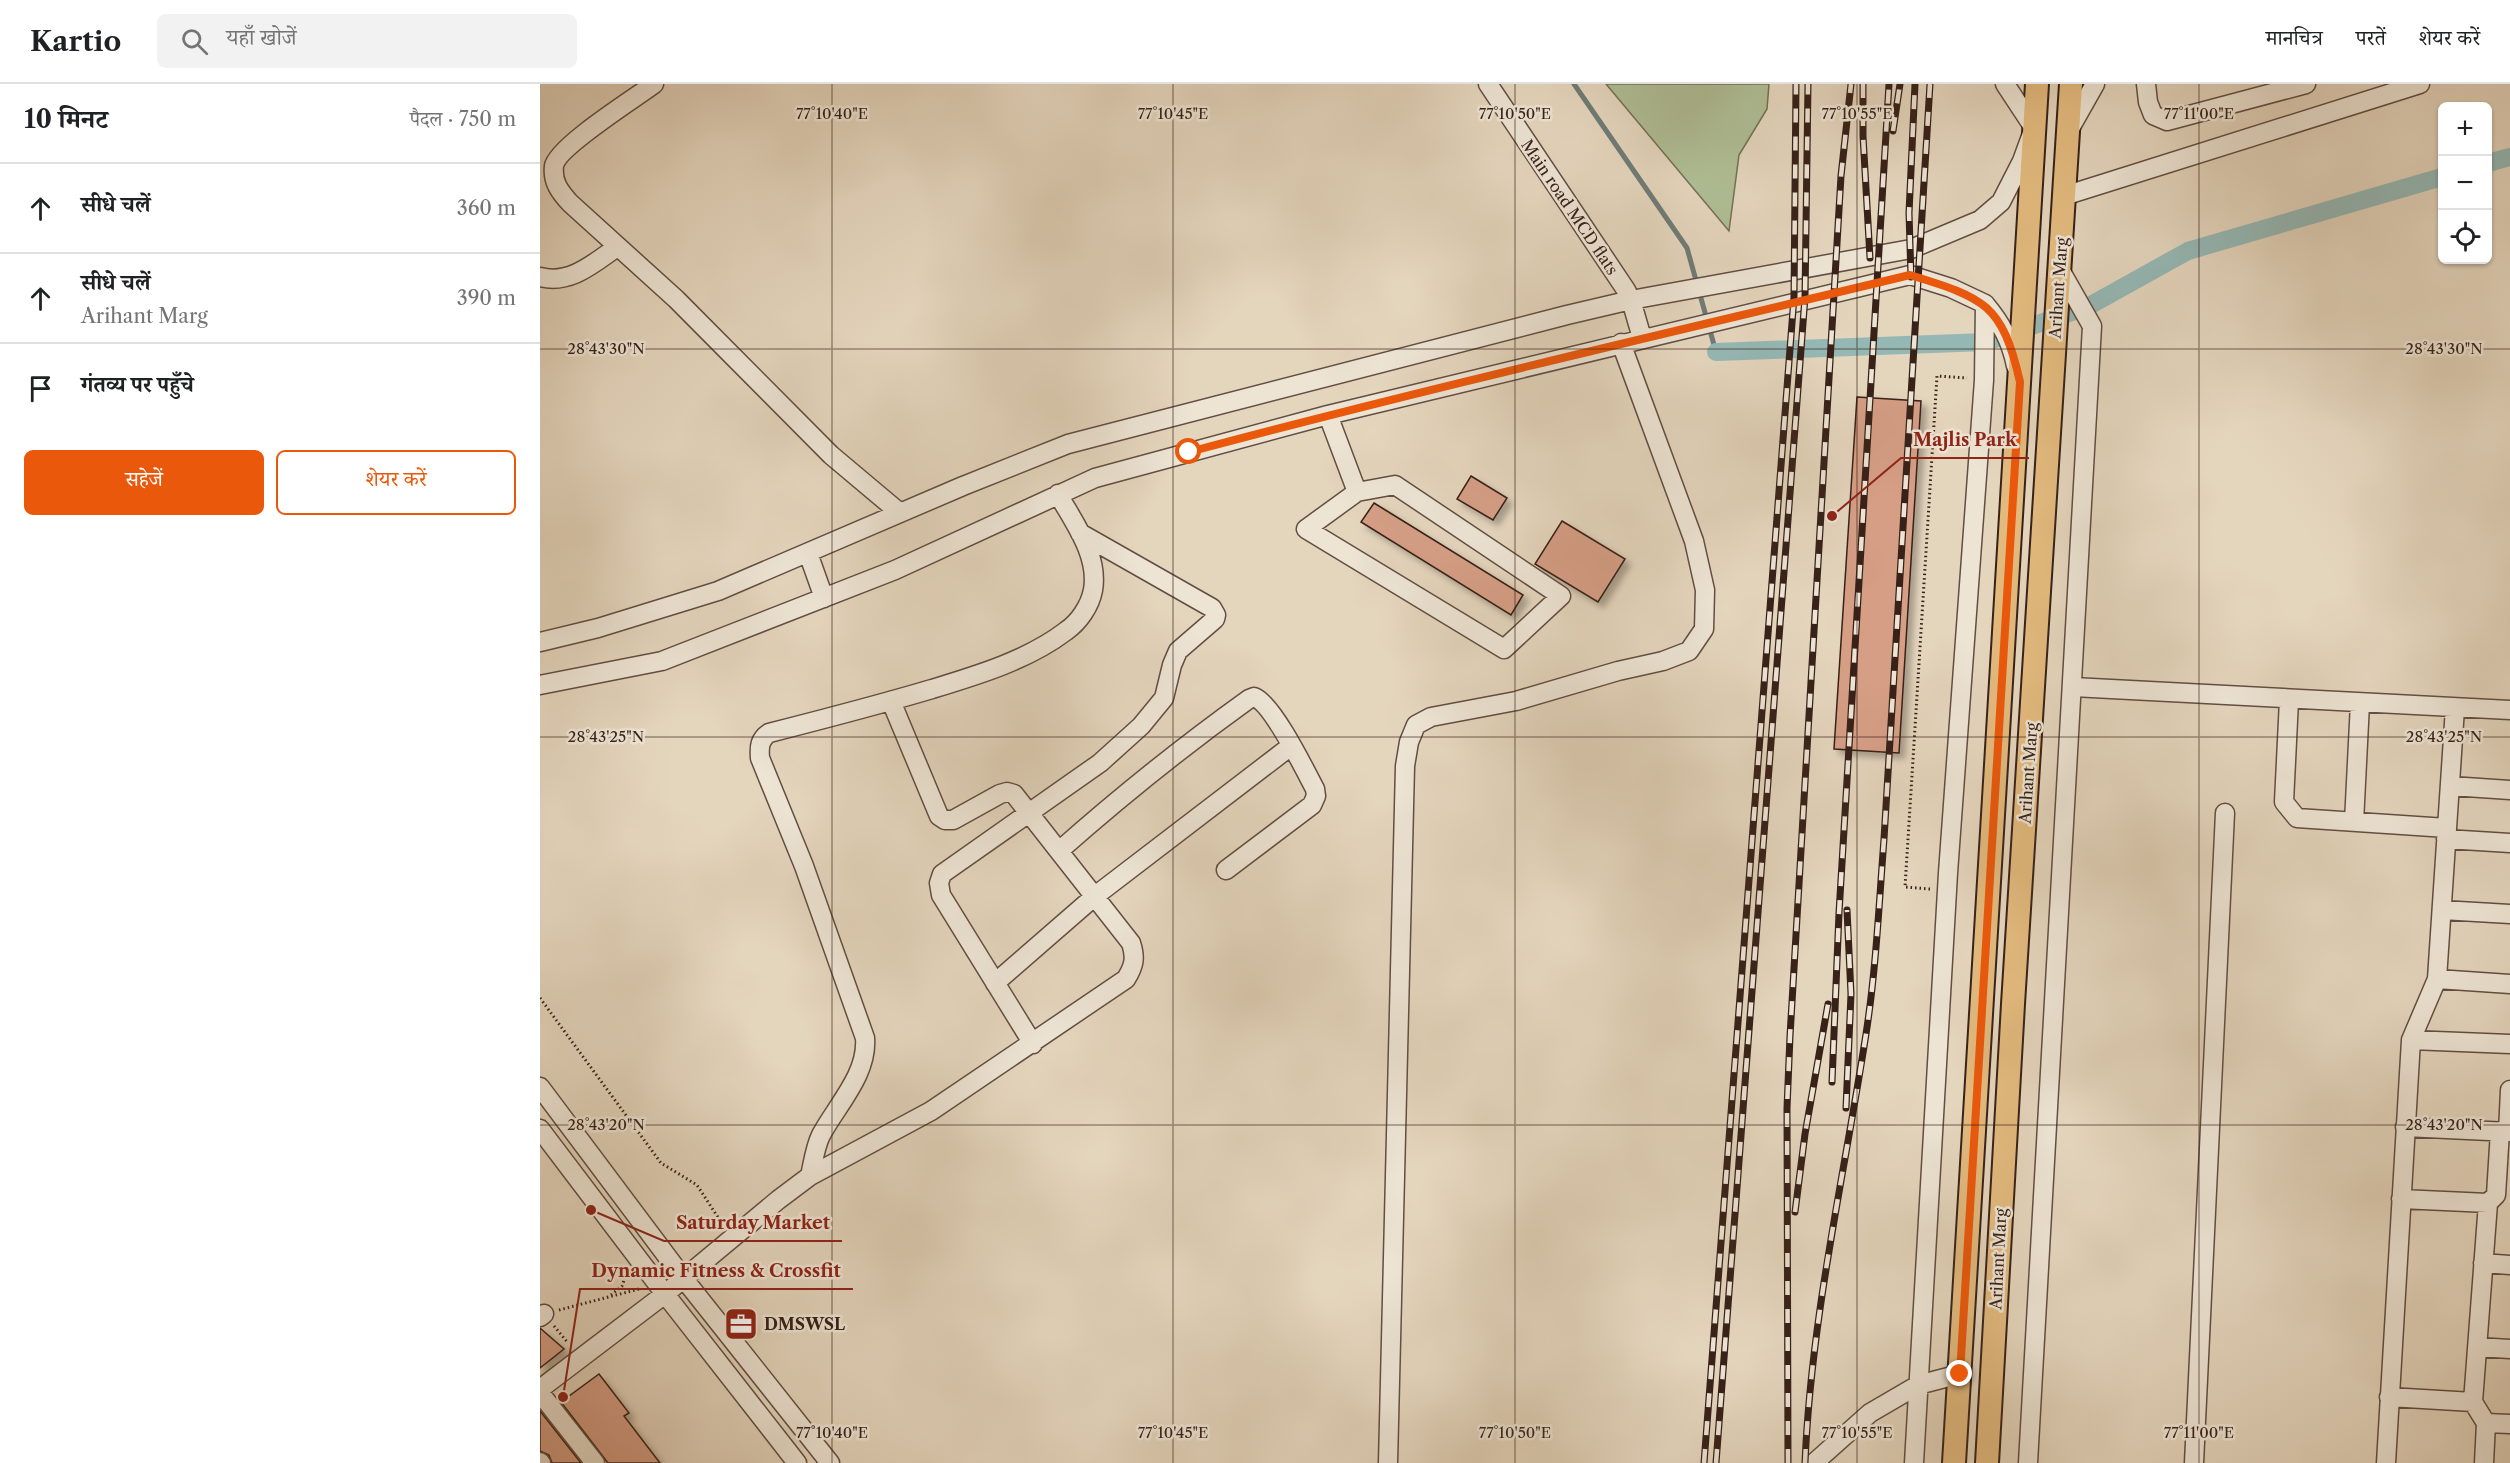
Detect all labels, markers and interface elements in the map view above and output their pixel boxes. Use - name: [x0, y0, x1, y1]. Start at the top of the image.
- search box: [157, 14, 577, 68]
- text: Kartio: [30, 24, 121, 58]
- text: यहाँ खोजें: [226, 24, 297, 51]
- icon: search: [178, 25, 211, 58]
- text: मानचित्र: [2266, 25, 2323, 50]
- text: परतें: [2356, 25, 2386, 50]
- text: शेयर करें: [2419, 25, 2480, 50]
- map controls: [2438, 102, 2492, 264]
- button: +: [2438, 102, 2492, 156]
- text: 10 मिनट: [24, 103, 108, 135]
- text: 77°10'40"E: [796, 104, 868, 123]
- text: 77°10'45"E: [1138, 104, 1208, 123]
- text: 77°10'50"E: [1479, 104, 1551, 123]
- text: 77°10'55"E: [1822, 104, 1892, 123]
- text: 77°11'00"E: [2164, 104, 2234, 123]
- text: पैदल · 750 m: [410, 107, 516, 131]
- street label: Main road MCD flats: [1517, 135, 1623, 279]
- button: −: [2438, 156, 2492, 210]
- text: सीधे चलें: [81, 191, 150, 218]
- icon: ahead: [24, 192, 57, 225]
- text: 360 m: [457, 196, 516, 220]
- button: locate: [2438, 210, 2492, 264]
- street label: Arihant Marg: [2044, 236, 2072, 340]
- text: सीधे चलें: [81, 269, 150, 296]
- icon: ahead: [24, 282, 57, 315]
- text: 390 m: [457, 286, 516, 310]
- text: Arihant Marg: [81, 304, 208, 328]
- text: 28°43'30"N: [567, 339, 645, 358]
- text: 28°43'30"N: [2405, 339, 2483, 358]
- text: गंतव्य पर पहुँचे: [81, 371, 194, 398]
- icon: arrive: [24, 372, 57, 405]
- callout: Majlis Park: [1901, 422, 2029, 458]
- text: Majlis Park: [1913, 429, 2018, 451]
- route start: [1175, 438, 1201, 464]
- button: सहेजें: [24, 450, 264, 515]
- button: शेयर करें: [276, 450, 516, 515]
- street label: Arihant Marg: [2014, 721, 2042, 825]
- text: 28°43'25"N: [568, 727, 644, 746]
- text: 28°43'25"N: [2406, 727, 2482, 746]
- text: 28°43'20"N: [567, 1115, 645, 1134]
- text: 28°43'20"N: [2405, 1115, 2483, 1134]
- callout: Saturday Market: [664, 1205, 842, 1241]
- street label: Arihant Marg: [1985, 1207, 2011, 1311]
- text: Saturday Market: [676, 1212, 831, 1234]
- callout: Dynamic Fitness & Crossfit: [580, 1253, 853, 1289]
- text: Dynamic Fitness & Crossfit: [591, 1260, 841, 1282]
- office icon: DMSWSL: [723, 1306, 759, 1342]
- place label: DMSWSL: [764, 1314, 845, 1334]
- route end: [1946, 1360, 1972, 1386]
- text: 77°10'40"E: [796, 1423, 868, 1442]
- text: 77°10'45"E: [1138, 1423, 1208, 1442]
- text: 77°10'50"E: [1479, 1423, 1551, 1442]
- text: 77°10'55"E: [1822, 1423, 1892, 1442]
- text: 77°11'00"E: [2164, 1423, 2234, 1442]

